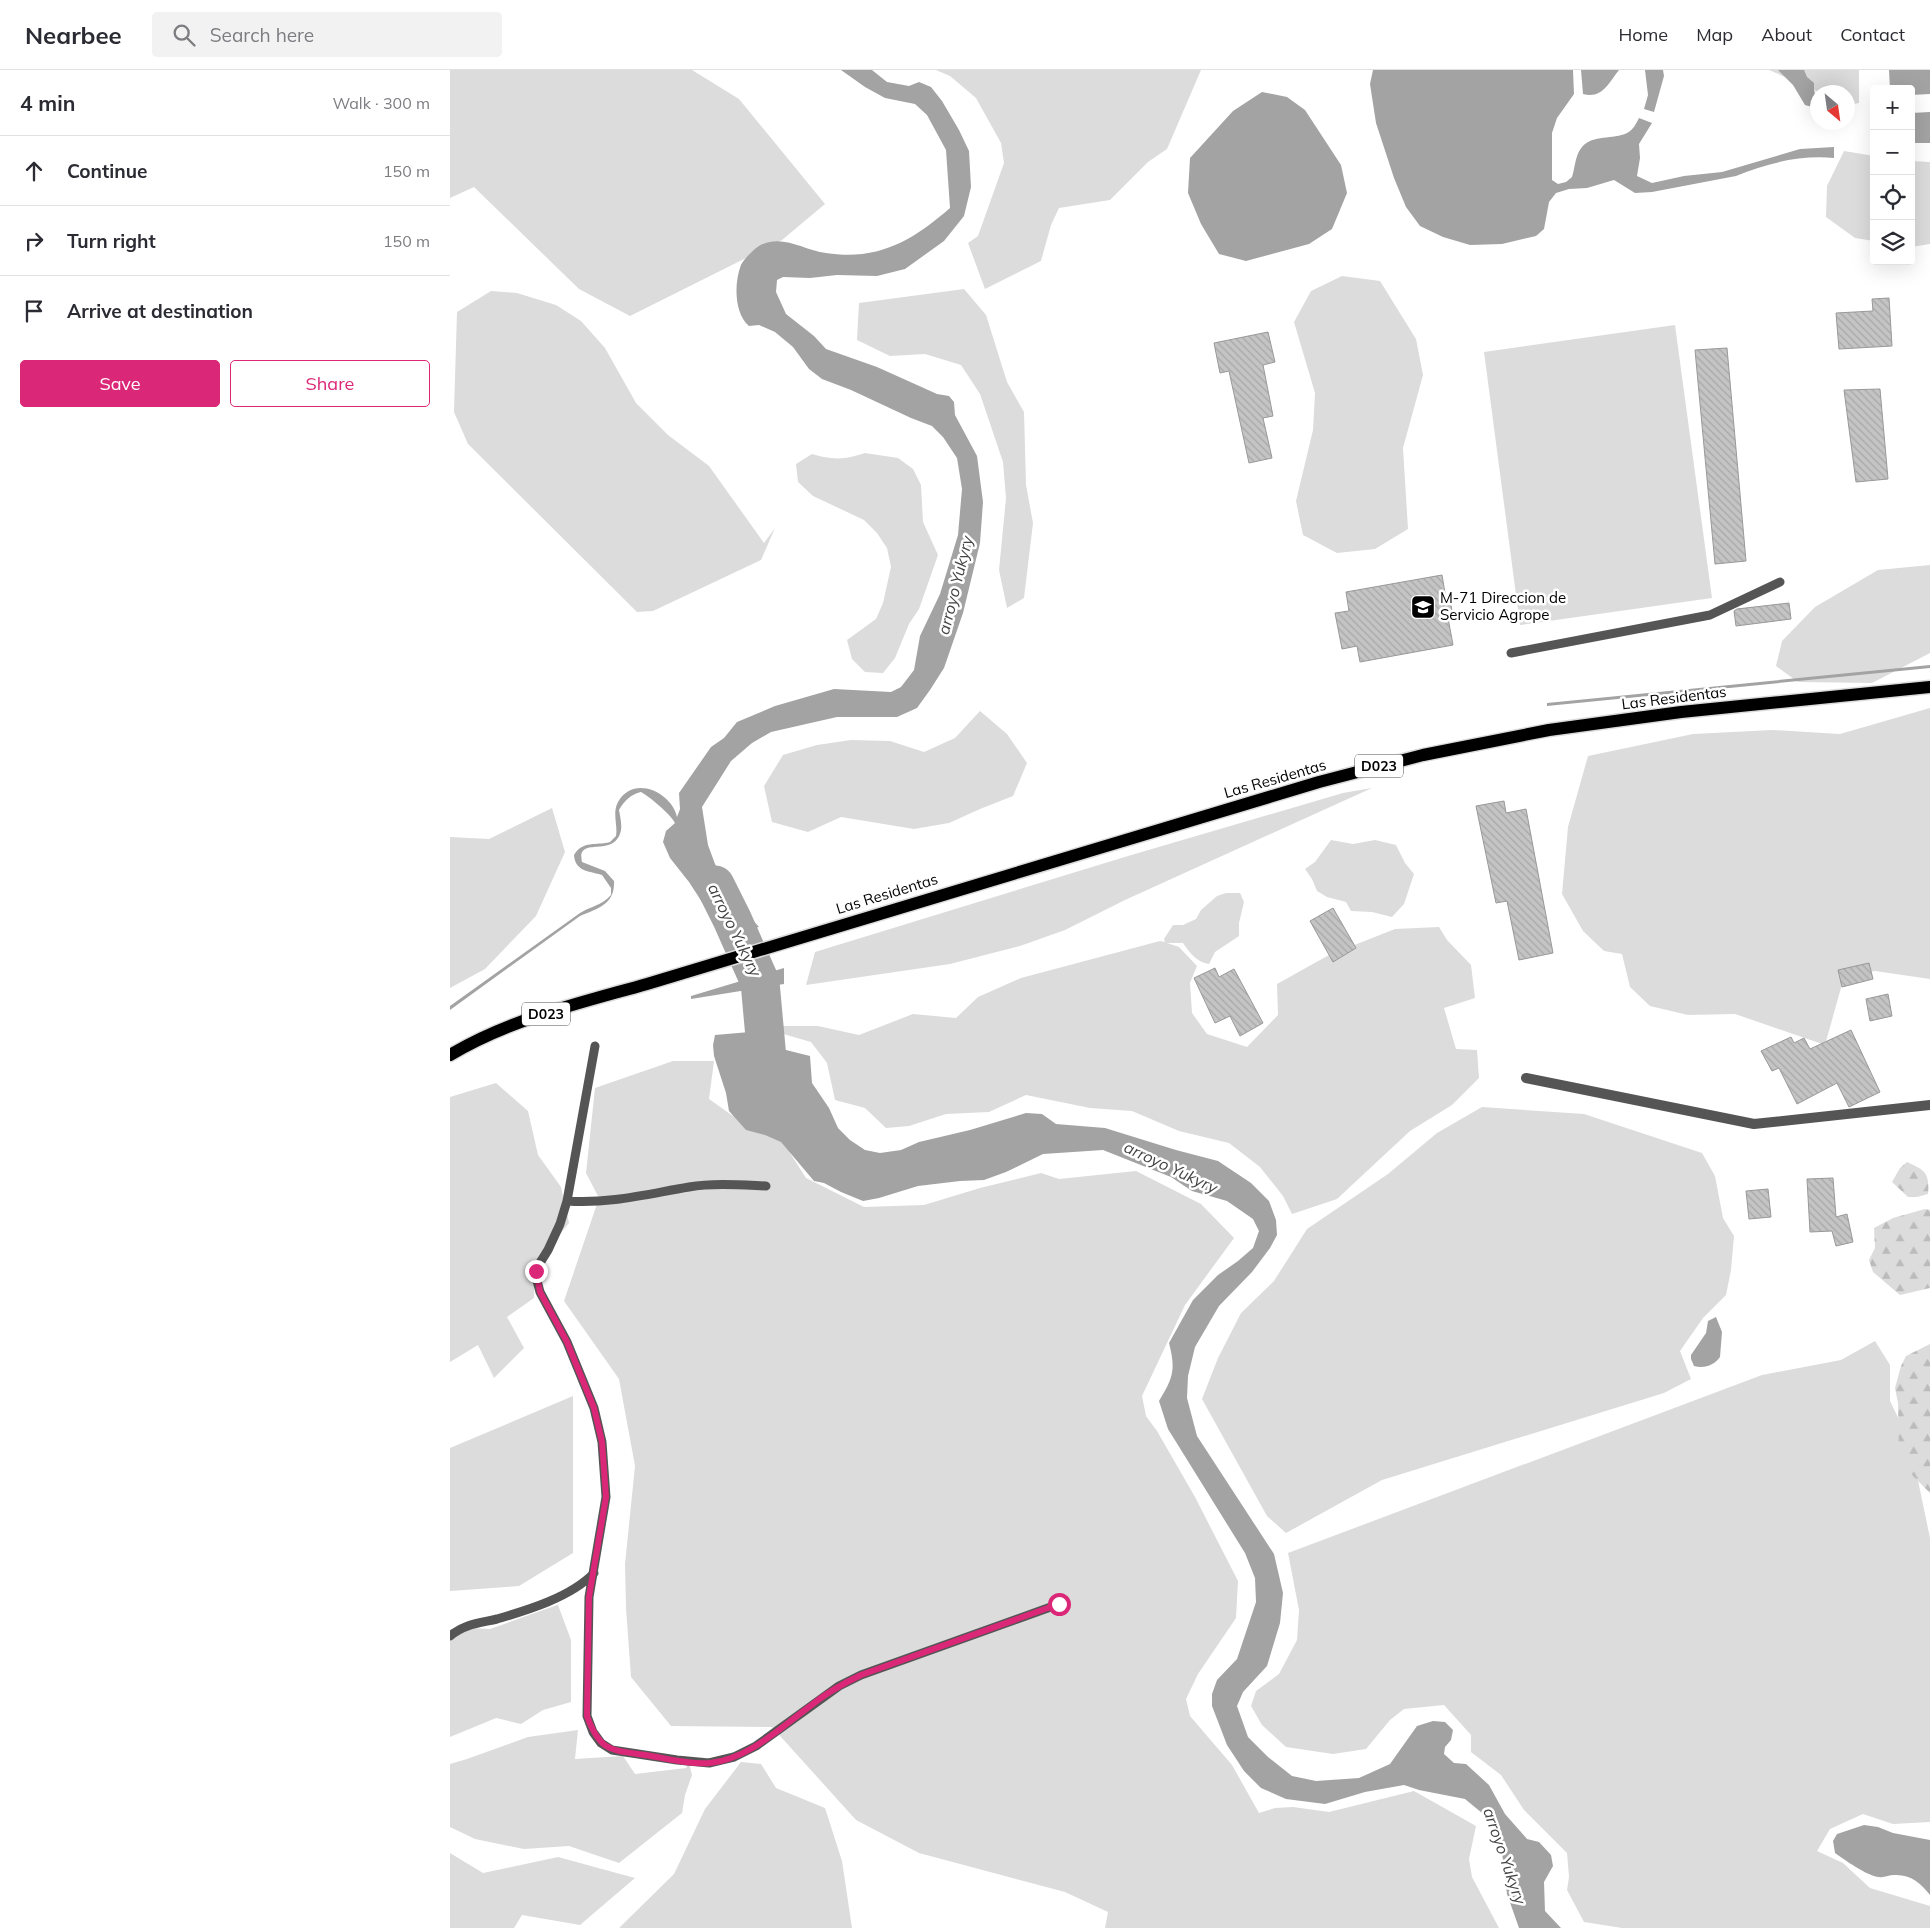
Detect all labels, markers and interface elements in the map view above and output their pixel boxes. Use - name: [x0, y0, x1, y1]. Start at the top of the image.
- search box: [152, 12, 502, 57]
- text: Nearbee: [25, 20, 122, 50]
- icon: search: [170, 21, 198, 49]
- text: Search here: [210, 23, 314, 47]
- text: Home: [1618, 23, 1668, 46]
- text: Map: [1696, 23, 1733, 46]
- text: About: [1761, 23, 1812, 46]
- text: Contact: [1840, 23, 1905, 46]
- north arrow: [1810, 85, 1855, 130]
- map controls: [1870, 85, 1915, 265]
- button: +: [1870, 85, 1915, 130]
- text: 4 min: [20, 90, 75, 116]
- text: Walk · 300 m: [332, 93, 430, 113]
- button: −: [1870, 130, 1915, 175]
- icon: ahead: [20, 157, 48, 185]
- text: Continue: [67, 159, 147, 183]
- text: 150 m: [383, 161, 430, 181]
- button: locate: [1870, 175, 1915, 220]
- button: layers: [1870, 220, 1915, 265]
- icon: right: [20, 227, 48, 255]
- text: Turn right: [67, 229, 156, 253]
- text: 150 m: [383, 231, 430, 251]
- icon: arrive: [20, 297, 48, 325]
- text: Arrive at destination: [67, 299, 253, 323]
- button: Save: [20, 360, 220, 407]
- button: Share: [230, 360, 430, 407]
- water label: arroyo Yukyry: [933, 533, 977, 636]
- place label: M-71 Direccion de Servicio Agrope: [1440, 588, 1566, 624]
- school or university icon: M-71 Direccion de Servicio Agrope: [1410, 594, 1436, 620]
- street label: Las Residentas: [1620, 682, 1727, 713]
- road number: D023: [1355, 754, 1403, 778]
- street label: Las Residentas: [1222, 755, 1328, 802]
- street label: Las Residentas: [834, 869, 940, 918]
- water label: arroyo Yukyry: [704, 880, 766, 980]
- road number: D023: [522, 1002, 570, 1026]
- water label: arroyo Yukyry: [1121, 1137, 1221, 1198]
- route end: [525, 1260, 548, 1283]
- route start: [1048, 1593, 1071, 1616]
- water label: arroyo Yukyry: [1479, 1805, 1531, 1907]

